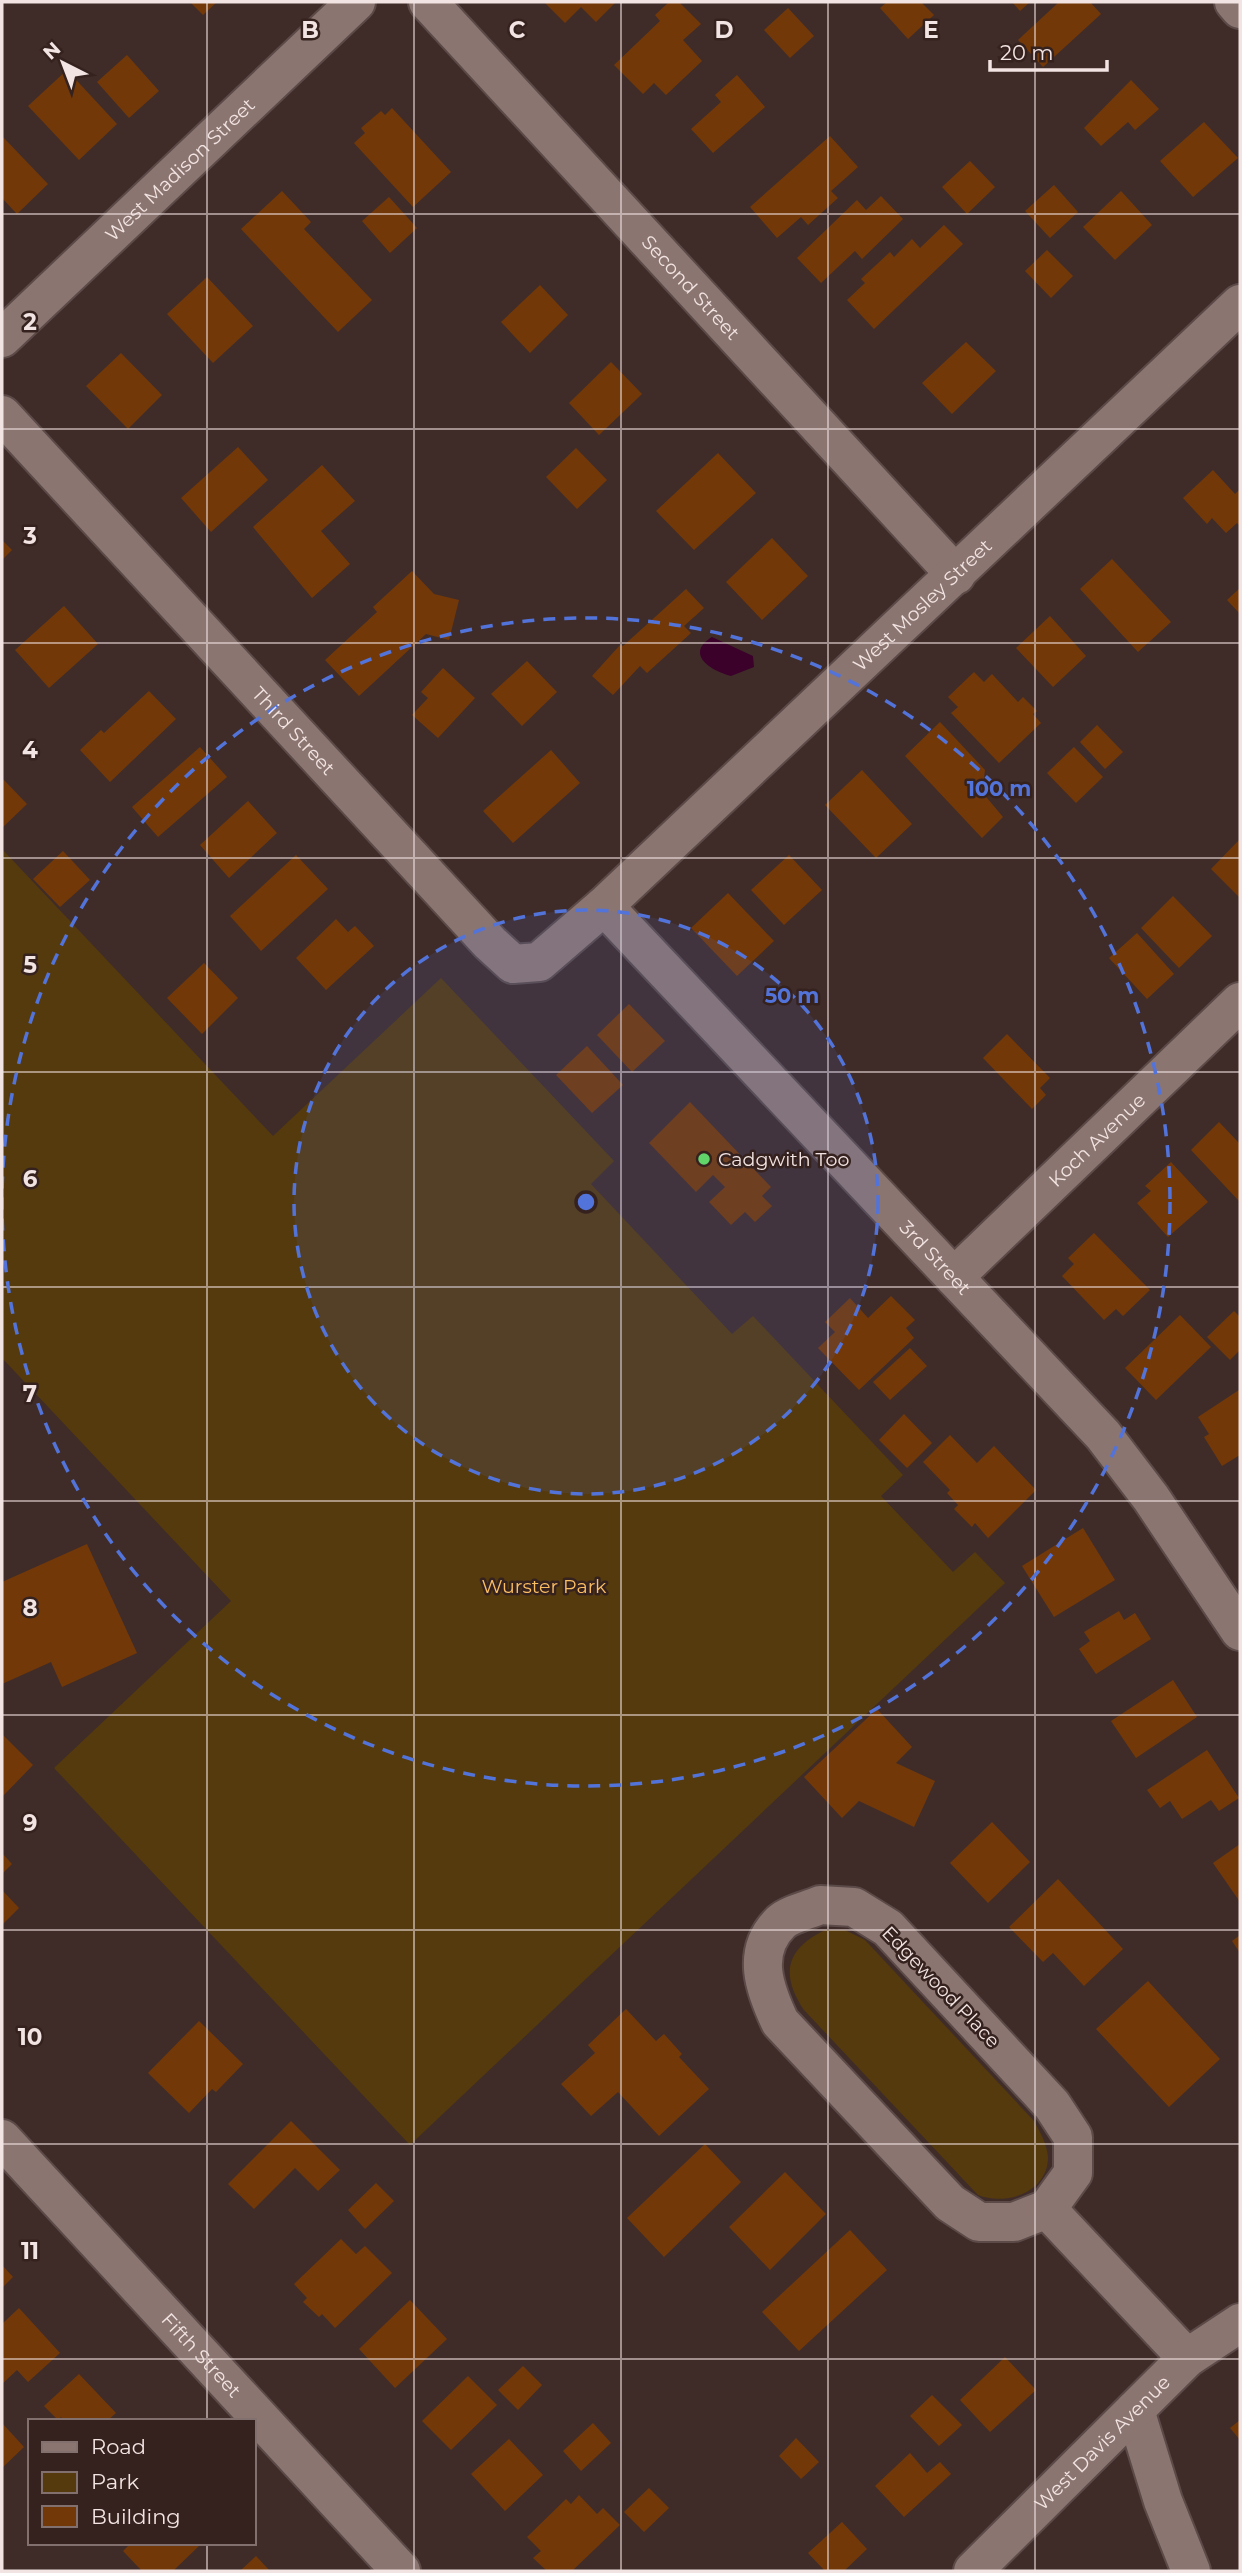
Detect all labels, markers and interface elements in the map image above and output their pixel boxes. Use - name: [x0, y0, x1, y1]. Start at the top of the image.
- text: B: [301, 16, 319, 44]
- text: C: [509, 16, 526, 44]
- text: D: [715, 16, 734, 44]
- text: E: [923, 16, 939, 44]
- north arrow: [28, 28, 98, 98]
- scale bar: [990, 28, 1107, 72]
- text: N: [39, 37, 65, 64]
- text: 20 m: [1000, 40, 1054, 65]
- street label: West Madison Street: [100, 93, 259, 246]
- street label: Second Street: [637, 230, 745, 345]
- text: 2: [23, 308, 37, 336]
- text: 3: [22, 522, 37, 550]
- street label: West Mosley Street: [848, 534, 996, 676]
- street label: Third Street: [248, 682, 340, 780]
- text: 4: [22, 736, 38, 764]
- text: 100 m: [967, 776, 1031, 801]
- text: 5: [23, 951, 37, 979]
- text: 50 m: [765, 983, 819, 1008]
- street label: Koch Avenue: [1044, 1088, 1150, 1191]
- place label: Cadgwith Too: [718, 1148, 849, 1171]
- marker: Cadgwith Too: [696, 1151, 712, 1167]
- text: 6: [23, 1165, 38, 1193]
- centre of rings: [574, 1190, 598, 1214]
- street label: 3rd Street: [895, 1215, 976, 1299]
- text: 7: [23, 1380, 37, 1408]
- park label: Wurster Park: [482, 1575, 607, 1598]
- text: 8: [22, 1594, 38, 1622]
- text: 9: [23, 1809, 37, 1837]
- street label: Edgewood Place: [877, 1922, 1005, 2052]
- text: 10: [18, 2023, 42, 2051]
- text: 11: [21, 2237, 39, 2265]
- street label: Fifth Street: [157, 2308, 246, 2402]
- street label: West Davis Avenue: [1029, 2370, 1175, 2515]
- legend: [28, 2419, 256, 2545]
- text: Road: [91, 2434, 146, 2459]
- text: Park: [91, 2469, 139, 2494]
- text: Building: [91, 2504, 181, 2529]

